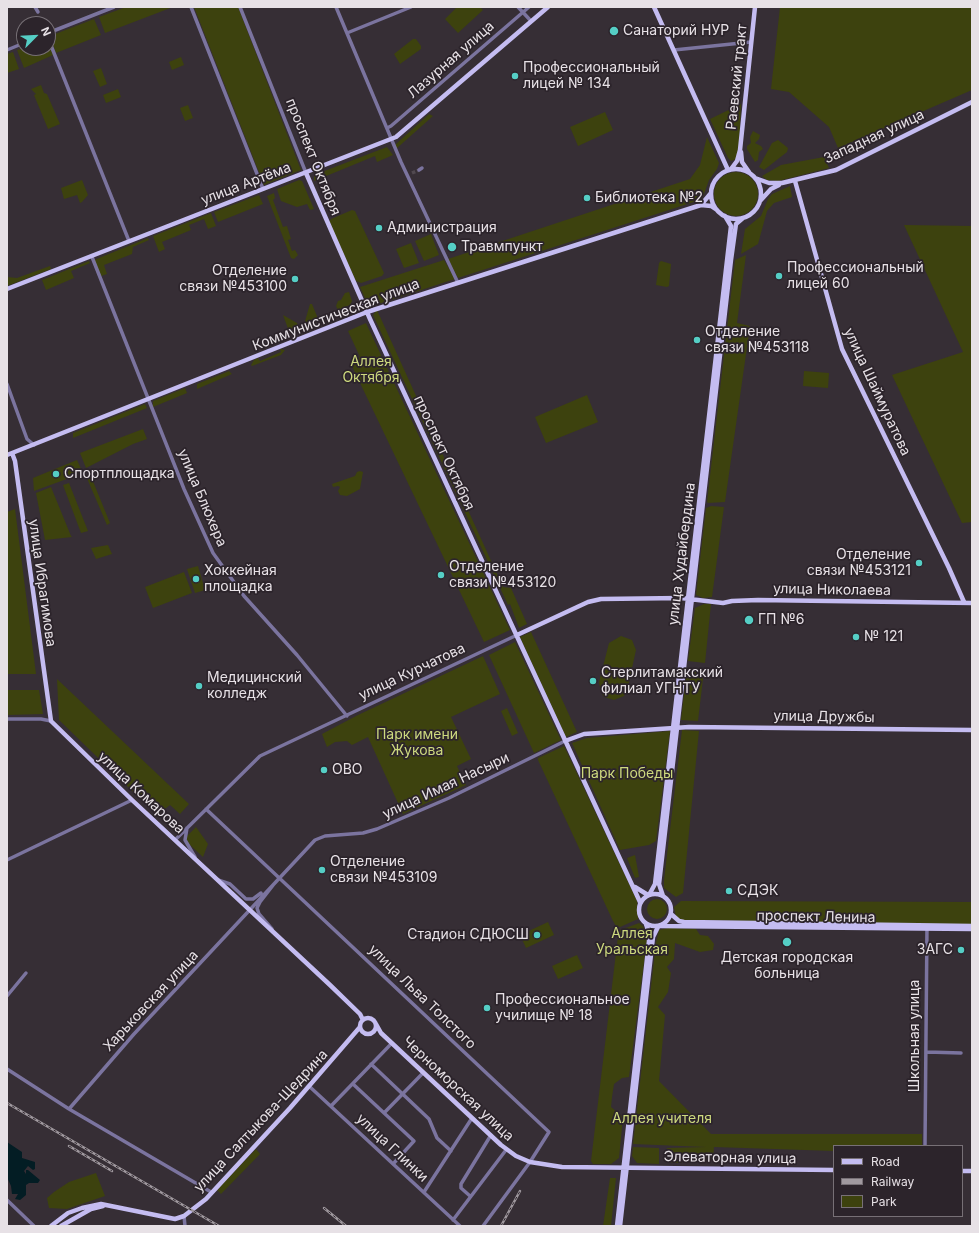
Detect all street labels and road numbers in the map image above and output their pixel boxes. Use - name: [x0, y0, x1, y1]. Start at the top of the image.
- street label: Лазурная улица: [404, 18, 498, 102]
- street label: Раевский тракт: [723, 23, 751, 131]
- street label: проспект Октября: [282, 96, 344, 218]
- street label: Западная улица: [821, 106, 927, 168]
- street label: улица Артёма: [199, 159, 293, 209]
- street label: Коммунистическая улица: [250, 275, 422, 355]
- street label: улица Шаймуратова: [840, 325, 914, 459]
- street label: проспект Октября: [410, 393, 478, 513]
- street label: улица Блюхера: [174, 447, 230, 549]
- street label: улица Худайбердина: [665, 482, 699, 626]
- street label: улица Ибрагимова: [25, 518, 59, 648]
- street label: улица Николаева: [773, 581, 891, 599]
- street label: улица Курчатова: [356, 640, 468, 704]
- street label: улица Дружбы: [773, 708, 875, 726]
- street label: улица Комарова: [94, 749, 188, 837]
- street label: улица Имая Насыри: [380, 749, 512, 823]
- street label: проспект Ленина: [756, 908, 876, 926]
- street label: улица Льва Толстого: [365, 941, 479, 1053]
- street label: Харьковская улица: [100, 947, 202, 1055]
- street label: Школьная улица: [907, 980, 923, 1092]
- street label: Черноморская улица: [399, 1033, 517, 1145]
- street label: улица Салтыкова-Щедрина: [191, 1046, 331, 1196]
- street label: улица Глинки: [353, 1110, 431, 1186]
- street label: Элеваторная улица: [663, 1148, 797, 1168]

